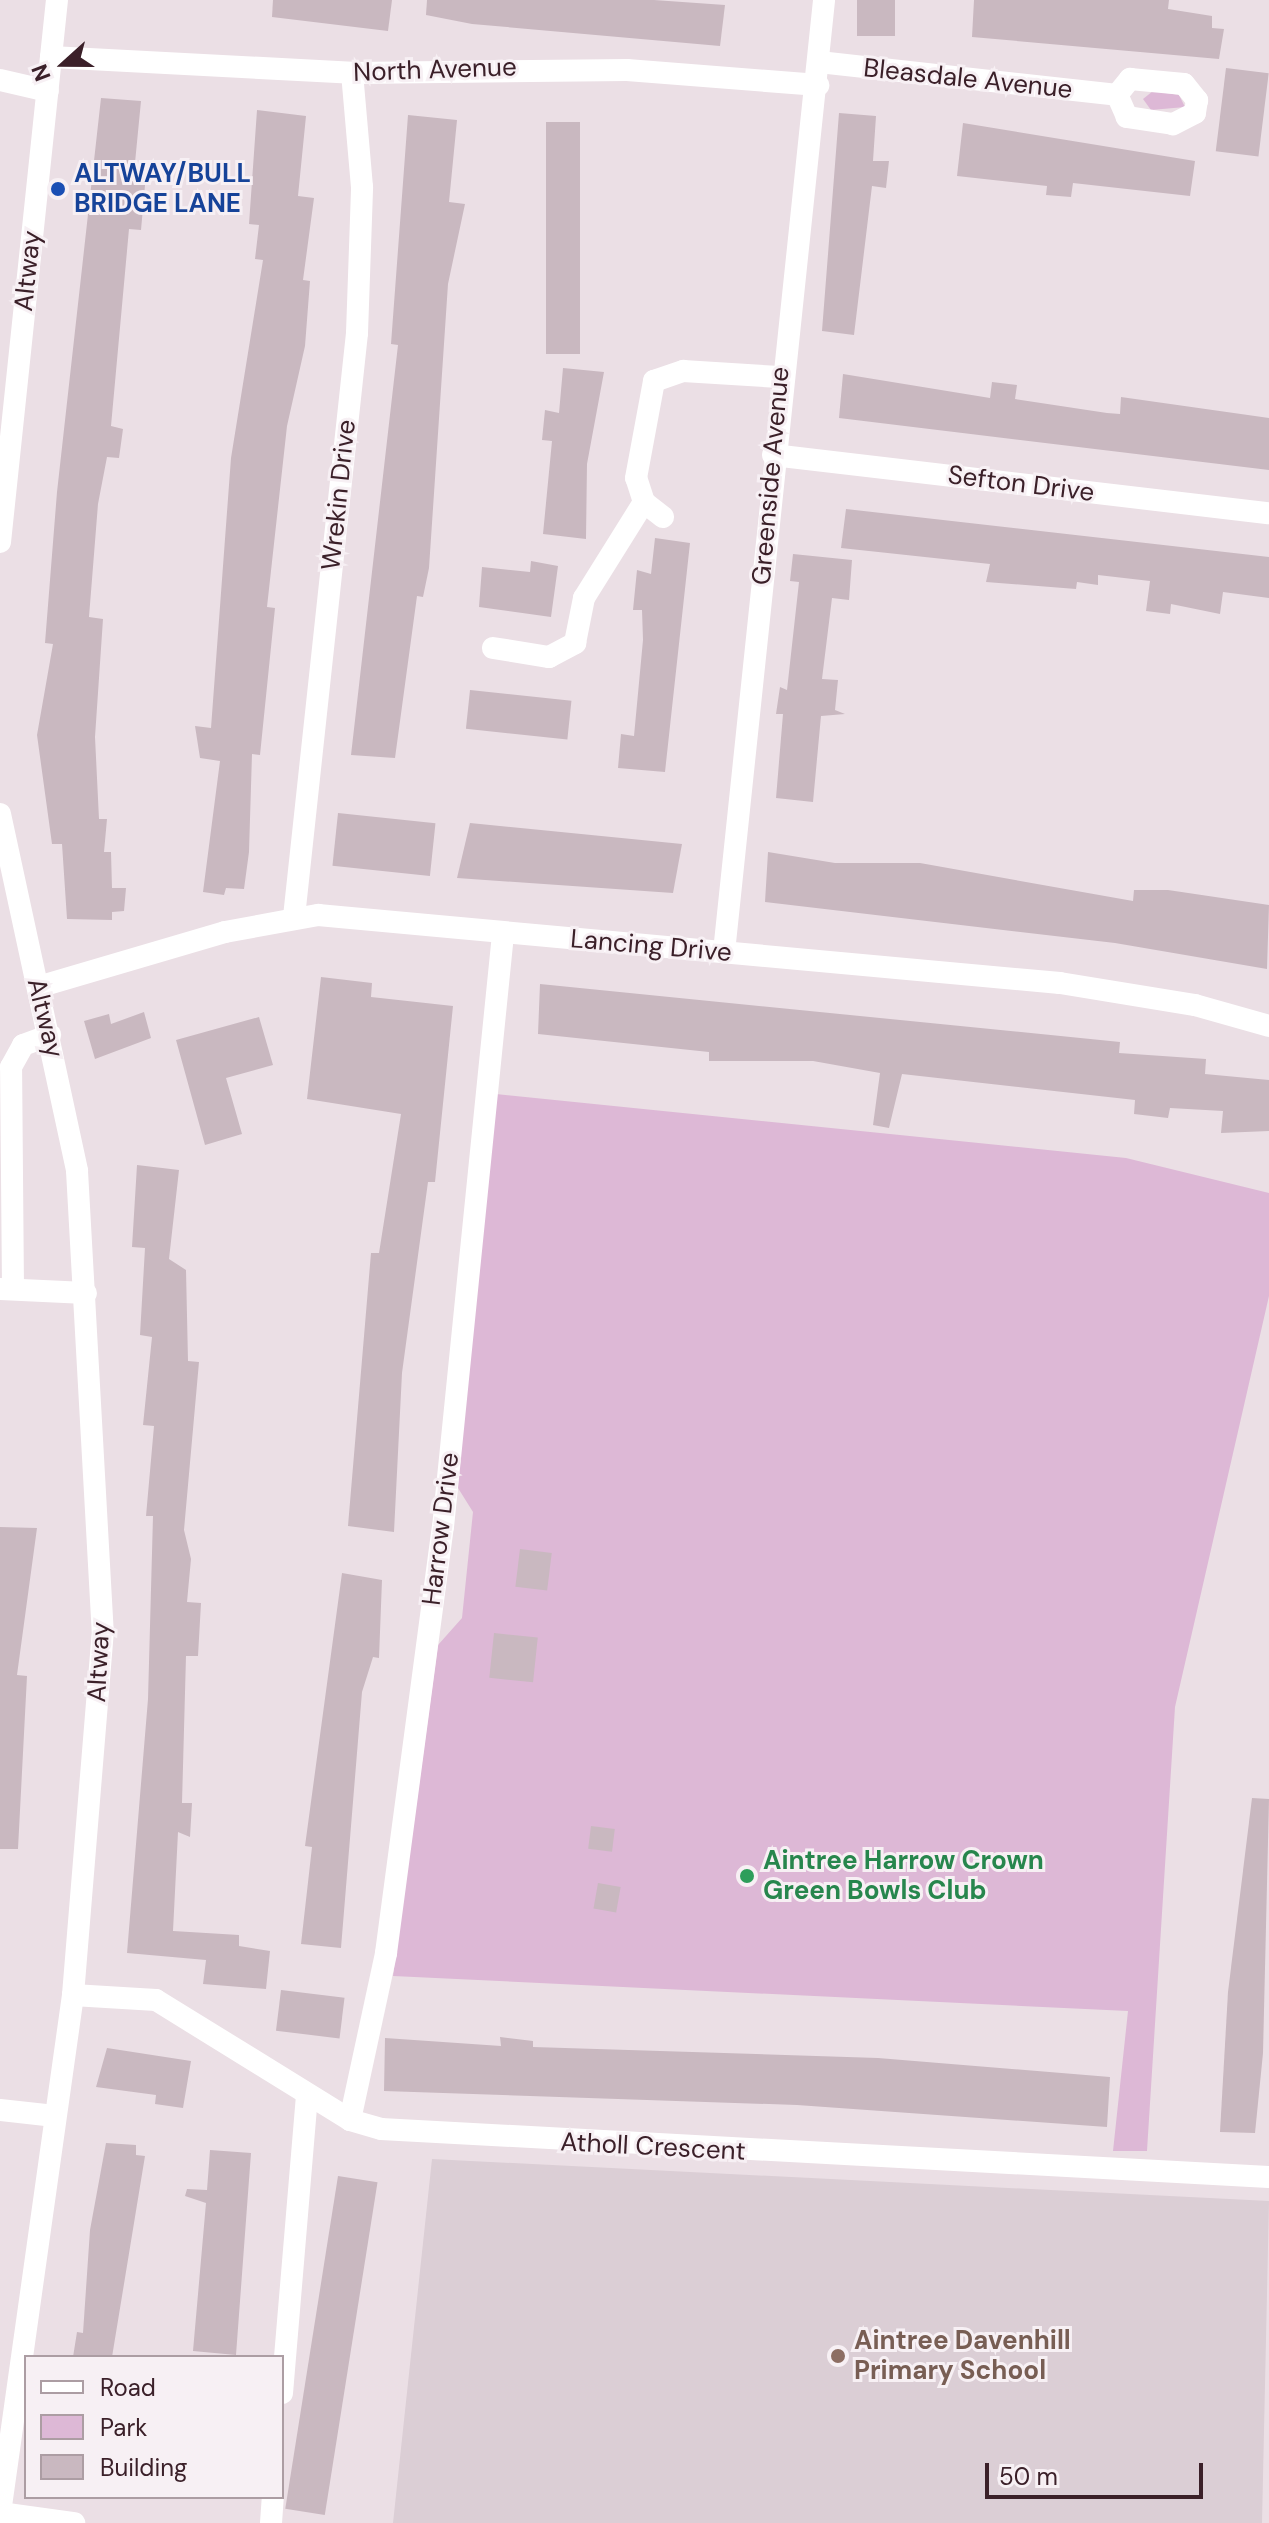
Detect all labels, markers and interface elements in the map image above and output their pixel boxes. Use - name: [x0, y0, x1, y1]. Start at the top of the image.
- north arrow: [24, 24, 104, 104]
- street label: North Avenue: [353, 52, 517, 88]
- street label: Bleasdale Avenue: [862, 53, 1074, 105]
- text: N: [25, 60, 58, 85]
- place label: ALTWAY/BULL BRIDGE LANE: [74, 158, 251, 220]
- marker: ALTWAY/BULL BRIDGE LANE: [49, 180, 67, 198]
- street label: Altway: [8, 229, 48, 313]
- street label: Greenside Avenue: [746, 366, 796, 586]
- street label: Wrekin Drive: [316, 418, 362, 572]
- street label: Sefton Drive: [946, 460, 1096, 508]
- street label: Lancing Drive: [569, 923, 733, 969]
- street label: Altway: [20, 975, 70, 1061]
- street label: Harrow Drive: [416, 1451, 466, 1607]
- street label: Altway: [81, 1621, 117, 1703]
- place label: Aintree Harrow Crown Green Bowls Club: [763, 1845, 1044, 1906]
- marker: Aintree Harrow Crown Green Bowls Club: [738, 1867, 756, 1885]
- street label: Atholl Crescent: [560, 2127, 746, 2167]
- place label: Aintree Davenhill Primary School: [854, 2325, 1071, 2386]
- marker: Aintree Davenhill Primary School: [829, 2347, 847, 2365]
- legend: [24, 2355, 284, 2499]
- text: Road: [100, 2372, 156, 2403]
- text: Park: [100, 2412, 147, 2443]
- scale bar: [989, 2447, 1207, 2497]
- text: Building: [100, 2452, 187, 2483]
- text: 50 m: [999, 2461, 1058, 2492]

